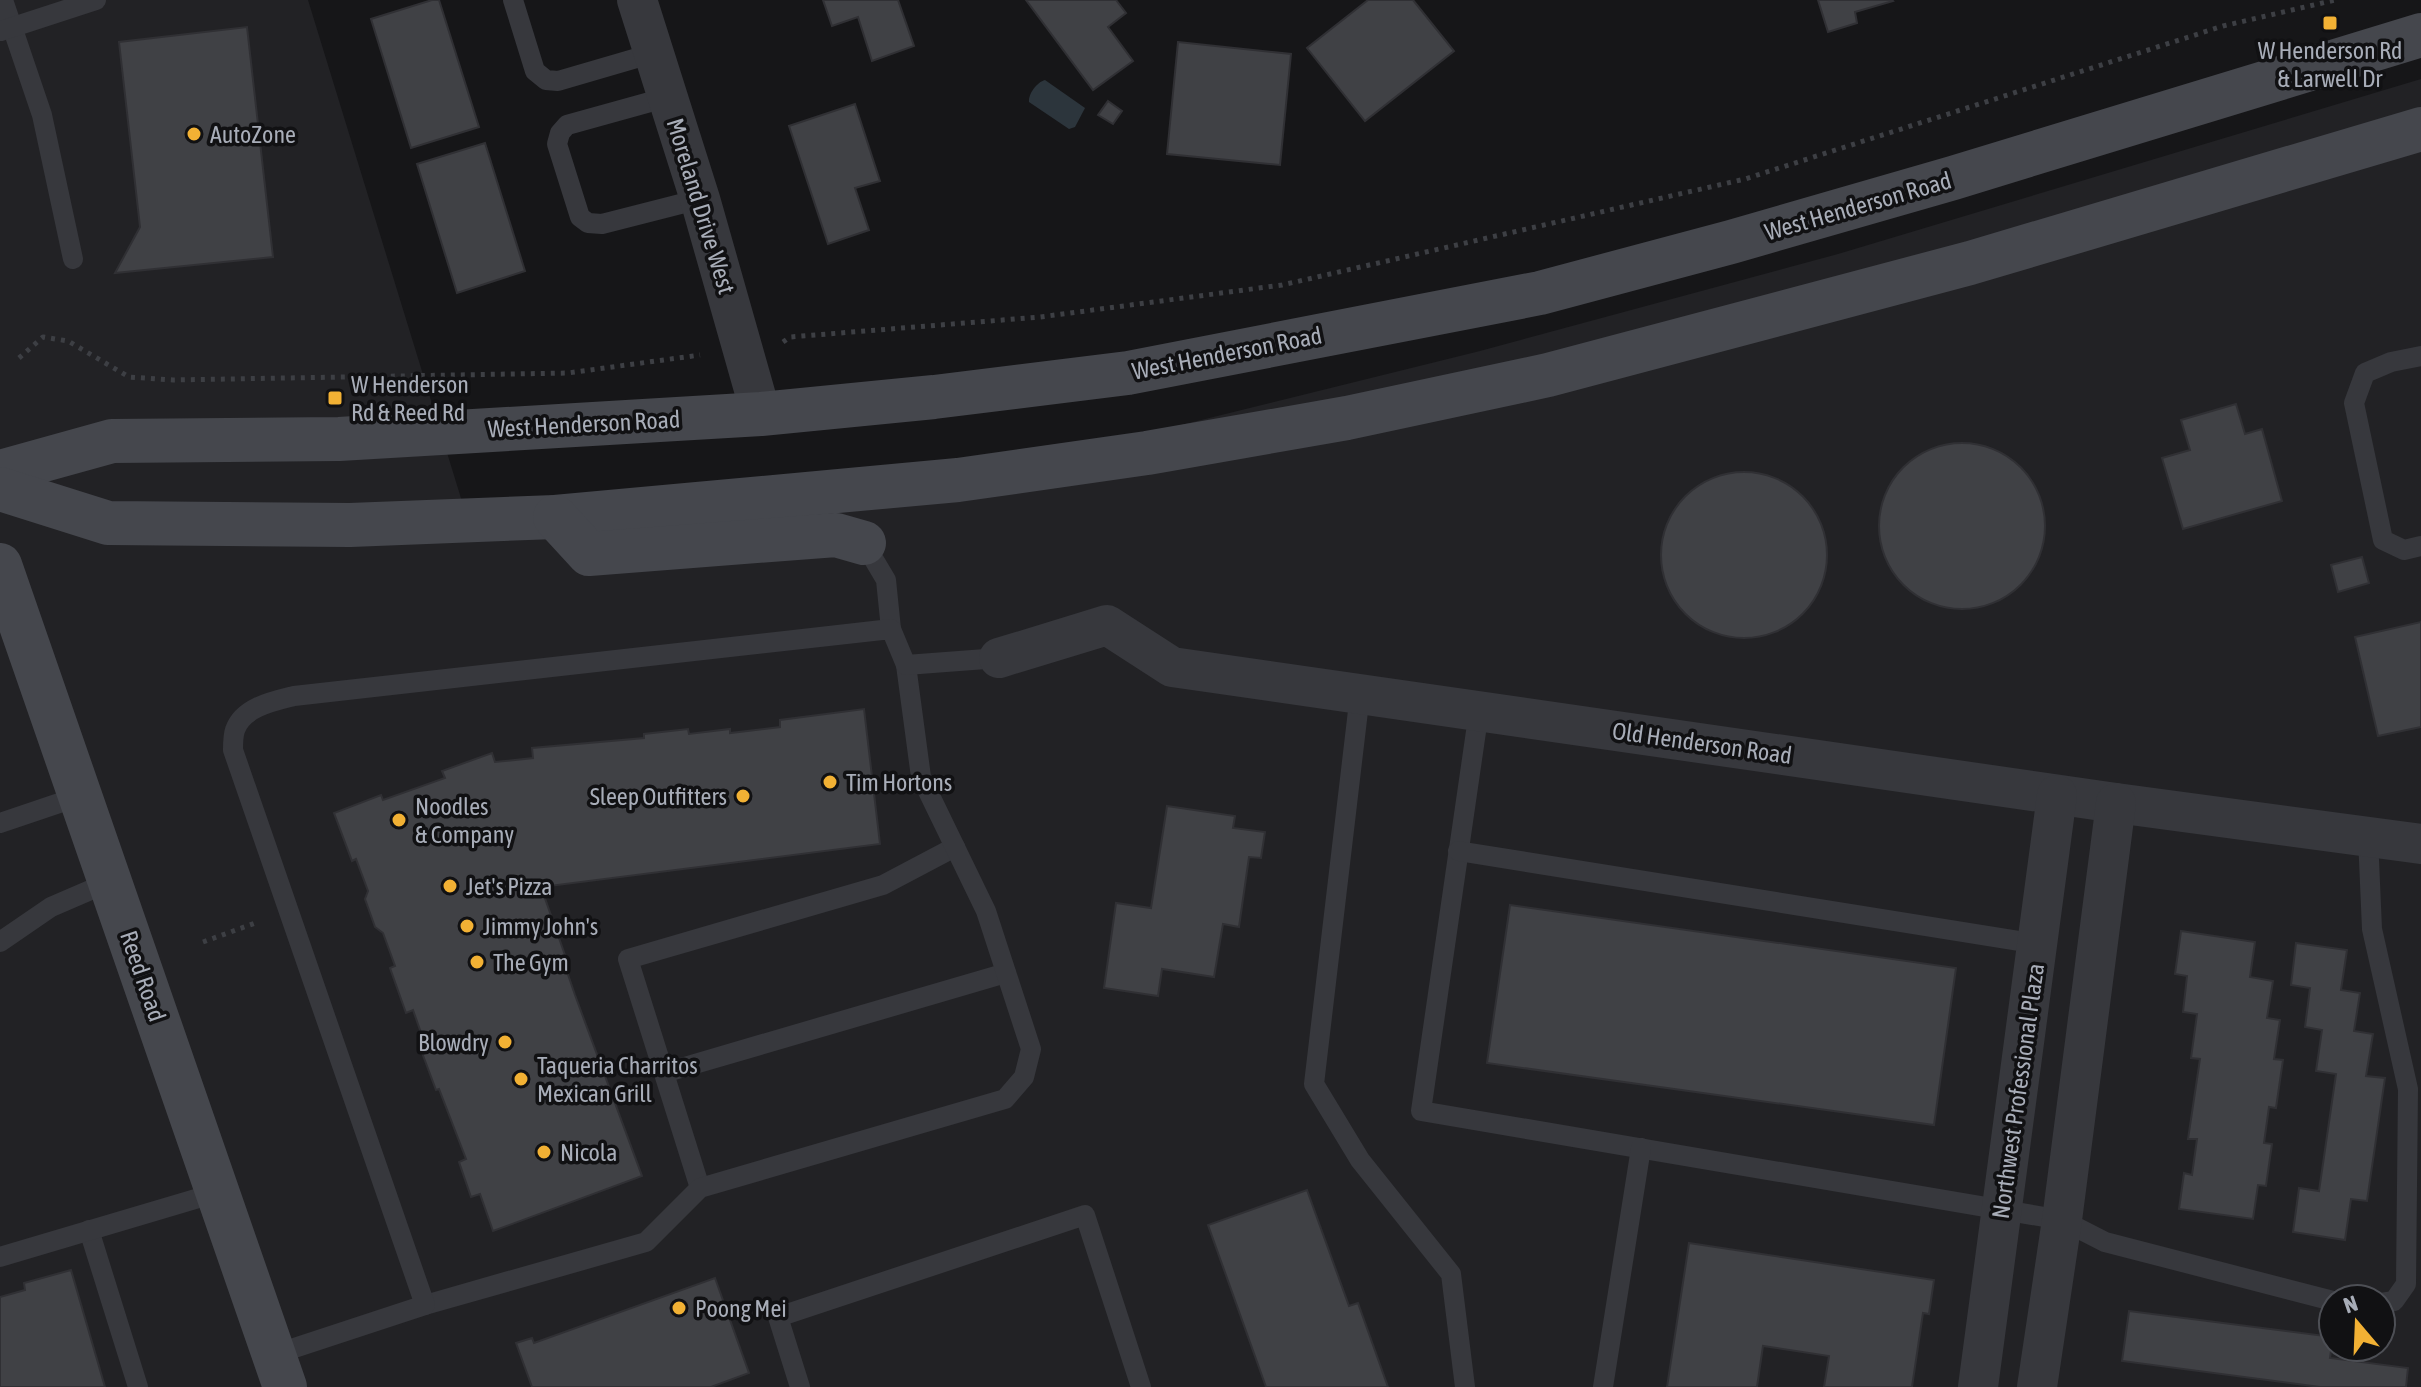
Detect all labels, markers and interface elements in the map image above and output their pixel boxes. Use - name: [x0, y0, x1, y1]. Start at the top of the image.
- marker: W Henderson Rd & Larwell Dr: [2321, 14, 2339, 32]
- place label: W Henderson Rd & Larwell Dr: [2258, 37, 2402, 92]
- street label: Moreland Drive West: [661, 115, 741, 297]
- place label: AutoZone: [210, 121, 296, 148]
- marker: AutoZone: [185, 125, 203, 143]
- street label: West Henderson Road: [1762, 166, 1954, 246]
- street label: West Henderson Road: [1130, 321, 1324, 385]
- place label: W Henderson Rd & Reed Rd: [351, 371, 469, 426]
- marker: W Henderson Rd & Reed Rd: [326, 389, 344, 407]
- street label: West Henderson Road: [487, 405, 681, 443]
- street label: Old Henderson Road: [1610, 717, 1794, 769]
- place label: Tim Hortons: [846, 769, 952, 796]
- marker: Tim Hortons: [821, 773, 839, 791]
- place label: Sleep Outfitters: [590, 783, 727, 810]
- marker: Sleep Outfitters: [734, 787, 752, 805]
- place label: Noodles & Company: [415, 793, 514, 848]
- marker: Noodles & Company: [390, 811, 408, 829]
- place label: Jet's Pizza: [466, 873, 552, 900]
- marker: Jet's Pizza: [441, 877, 459, 895]
- place label: Jimmy John's: [483, 913, 598, 940]
- marker: Jimmy John's: [458, 917, 476, 935]
- street label: Reed Road: [115, 927, 171, 1025]
- place label: The Gym: [493, 949, 569, 976]
- marker: The Gym: [468, 953, 486, 971]
- street label: Northwest Professional Plaza: [1987, 962, 2049, 1220]
- place label: Blowdry: [418, 1029, 489, 1056]
- marker: Blowdry: [496, 1033, 514, 1051]
- place label: Taqueria Charritos Mexican Grill: [537, 1052, 698, 1107]
- marker: Taqueria Charritos Mexican Grill: [512, 1070, 530, 1088]
- place label: Nicola: [560, 1139, 617, 1166]
- marker: Nicola: [535, 1143, 553, 1161]
- north arrow: [2317, 1283, 2397, 1363]
- text: N: [2340, 1290, 2361, 1318]
- place label: Poong Mei: [695, 1295, 787, 1322]
- marker: Poong Mei: [670, 1299, 688, 1317]

